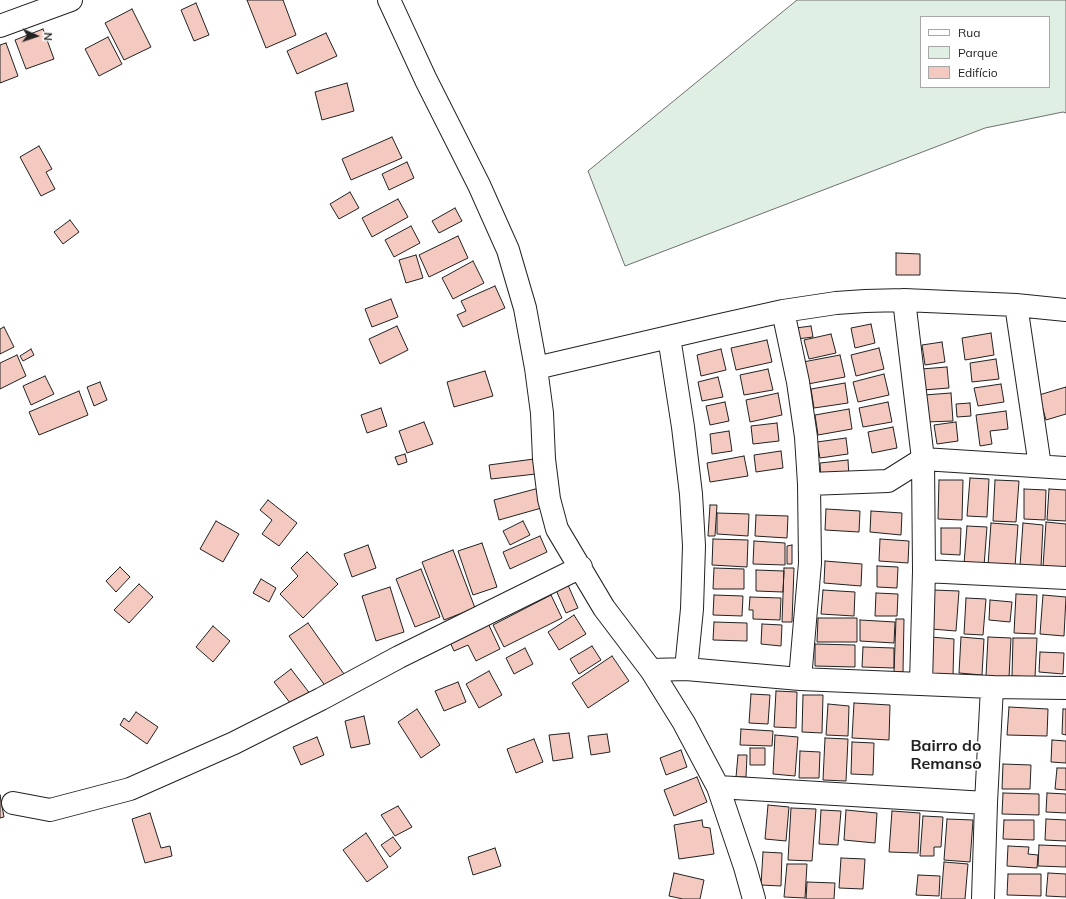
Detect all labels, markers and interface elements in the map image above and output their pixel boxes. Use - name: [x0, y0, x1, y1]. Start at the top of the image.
- north arrow: [16, 16, 56, 56]
- legend: [920, 16, 1050, 88]
- text: Rua: [958, 25, 980, 40]
- text: N: [41, 32, 55, 41]
- text: Parque: [958, 45, 998, 60]
- text: Edifício: [958, 65, 998, 80]
- district label: Bairro do Remanso: [910, 736, 982, 774]

